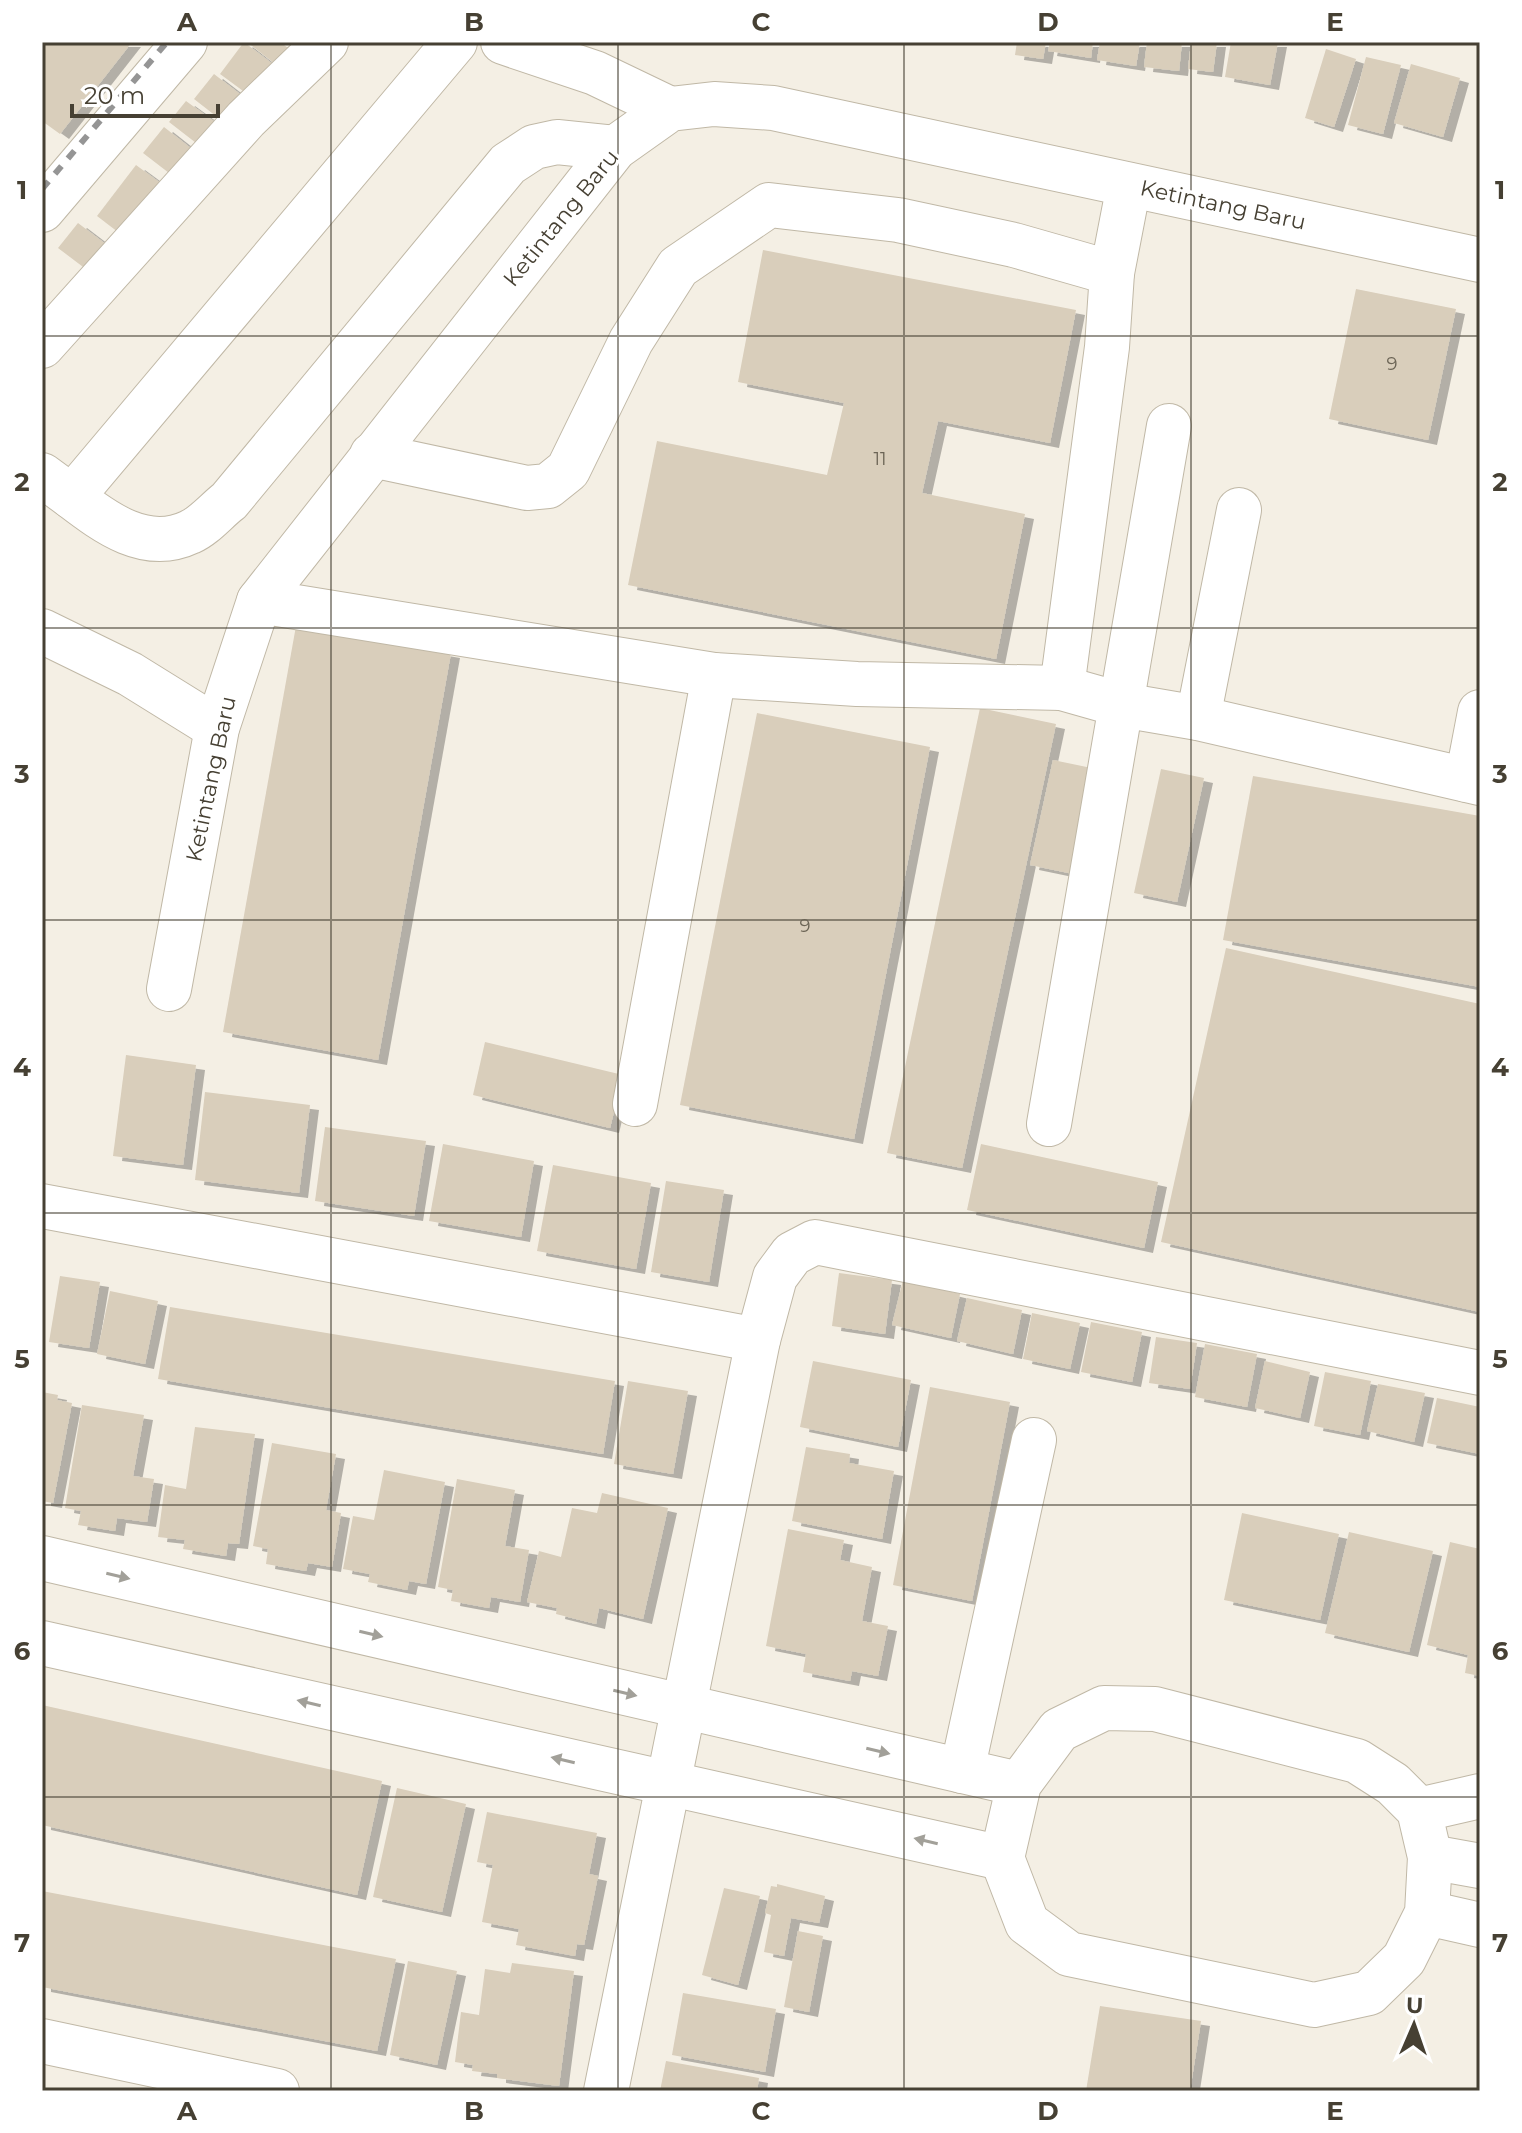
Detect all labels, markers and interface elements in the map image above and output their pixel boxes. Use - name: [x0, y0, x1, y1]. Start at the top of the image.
- text: A: [176, 6, 198, 38]
- text: B: [464, 6, 484, 38]
- text: C: [752, 6, 771, 38]
- text: D: [1037, 6, 1059, 38]
- text: E: [1326, 6, 1344, 38]
- scale bar: [72, 68, 218, 118]
- text: 20 m: [84, 81, 145, 110]
- street label: Ketintang Baru: [497, 144, 625, 292]
- text: 1: [17, 174, 27, 206]
- street label: Ketintang Baru: [1138, 174, 1308, 236]
- text: 1: [1495, 174, 1505, 206]
- house number: 9: [1387, 353, 1398, 375]
- house number: 11: [874, 448, 887, 470]
- text: 2: [14, 466, 30, 498]
- text: 2: [1492, 466, 1508, 498]
- street label: Ketintang Baru: [180, 694, 242, 864]
- text: 3: [13, 758, 30, 790]
- text: 3: [1491, 758, 1508, 790]
- house number: 9: [800, 915, 811, 937]
- text: 4: [13, 1051, 31, 1083]
- text: 4: [1491, 1051, 1509, 1083]
- text: 5: [14, 1343, 30, 1375]
- text: 5: [1492, 1343, 1508, 1375]
- one-way arrow: [106, 1570, 131, 1583]
- one-way arrow: [359, 1629, 384, 1641]
- text: 6: [14, 1635, 31, 1667]
- text: 6: [1492, 1635, 1509, 1667]
- one-way arrow: [612, 1687, 637, 1700]
- one-way arrow: [297, 1696, 322, 1709]
- one-way arrow: [866, 1746, 891, 1758]
- one-way arrow: [550, 1753, 575, 1766]
- one-way arrow: [913, 1834, 938, 1847]
- text: 7: [14, 1927, 30, 1959]
- text: 7: [1492, 1927, 1508, 1959]
- north arrow: [1374, 1985, 1454, 2065]
- text: U: [1406, 1992, 1424, 2019]
- text: A: [176, 2095, 198, 2127]
- text: B: [464, 2095, 484, 2127]
- text: C: [752, 2095, 771, 2127]
- text: D: [1037, 2095, 1059, 2127]
- text: E: [1326, 2095, 1344, 2127]

